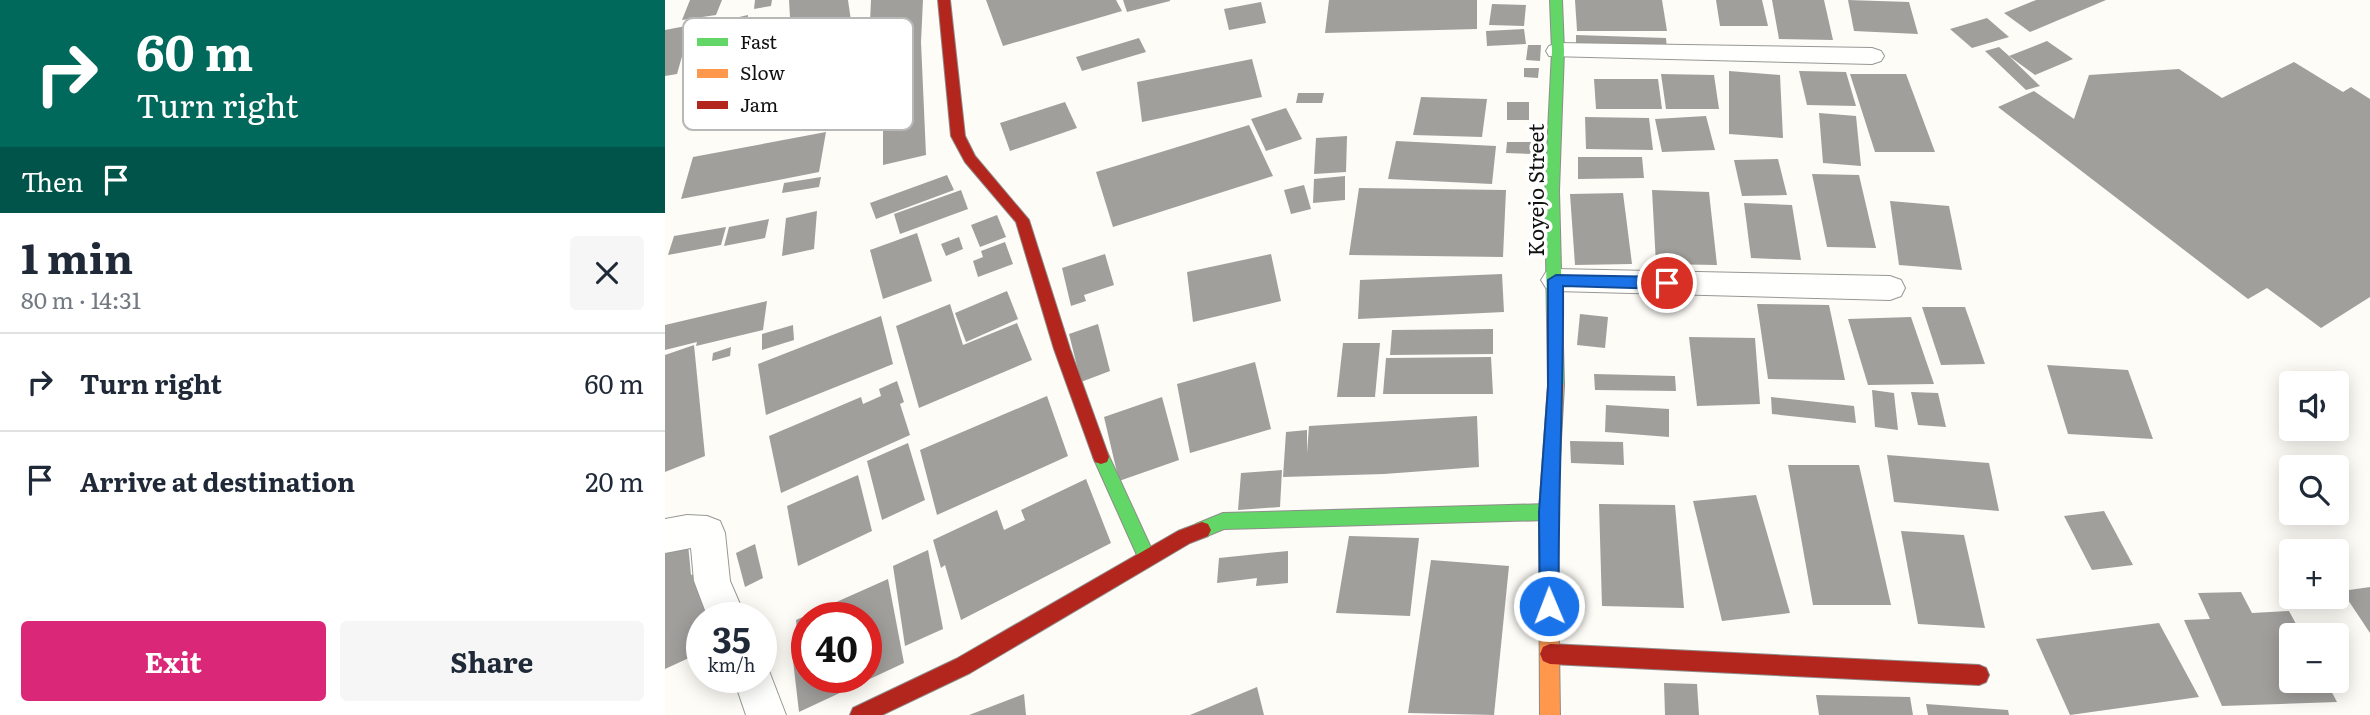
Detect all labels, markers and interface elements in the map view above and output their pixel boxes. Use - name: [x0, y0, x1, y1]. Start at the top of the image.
- text: 60 m: [136, 13, 253, 86]
- legend: [683, 18, 913, 130]
- text: Fast: [740, 27, 777, 55]
- icon: right: [21, 28, 112, 119]
- text: Slow: [740, 58, 785, 86]
- text: Turn right: [136, 80, 298, 128]
- text: Jam: [740, 90, 778, 118]
- street label: Koyejo Street: [1519, 123, 1550, 256]
- text: Then: [21, 161, 83, 200]
- icon: arrive: [97, 161, 135, 199]
- text: 1 min: [21, 225, 133, 287]
- button: close: [570, 236, 644, 310]
- pin: [1637, 253, 1697, 313]
- icon: arrive: [1648, 264, 1686, 302]
- text: 80 m · 14:31: [21, 282, 141, 316]
- icon: right: [21, 363, 59, 401]
- text: Turn right: [80, 363, 222, 402]
- text: 60 m: [585, 363, 644, 402]
- map controls: [2279, 371, 2349, 693]
- button: sound: [2279, 371, 2349, 441]
- button: search: [2279, 455, 2349, 525]
- icon: arrive: [21, 461, 59, 499]
- text: Arrive at destination: [80, 461, 355, 500]
- text: 20 m: [585, 461, 644, 500]
- button: +: [2279, 539, 2349, 609]
- position arrow: [1512, 569, 1586, 643]
- speed limit sign: 40: [791, 602, 882, 693]
- text: 35: [712, 612, 751, 664]
- button: Exit: [21, 621, 326, 701]
- button: Share: [340, 621, 644, 701]
- button: −: [2279, 623, 2349, 693]
- text: km/h: [708, 651, 755, 678]

